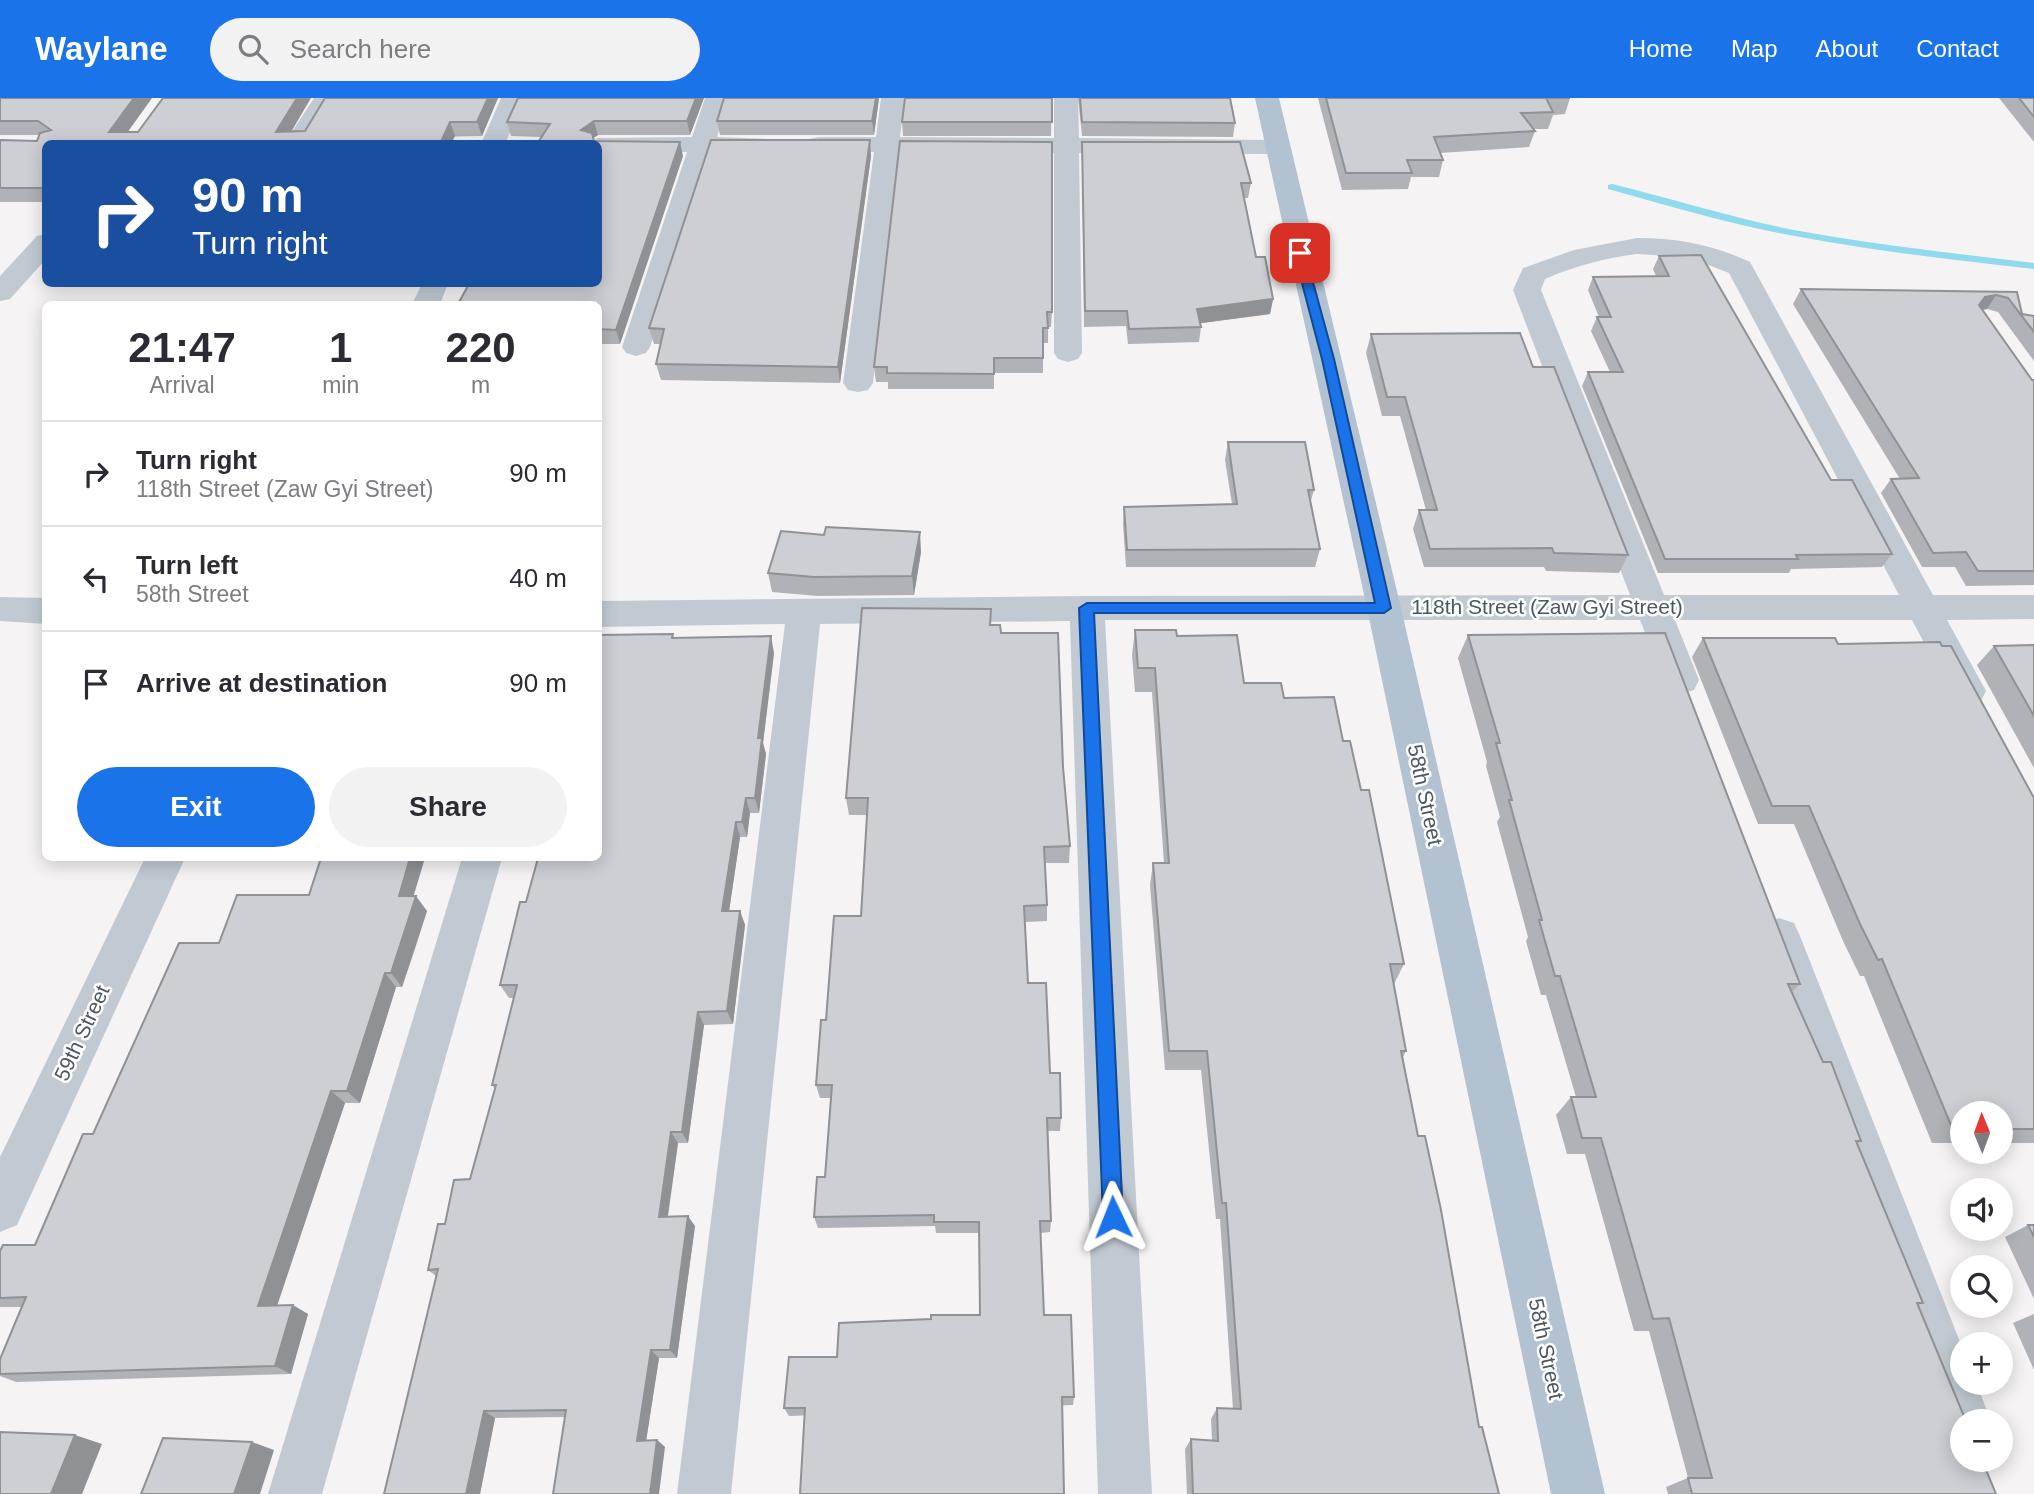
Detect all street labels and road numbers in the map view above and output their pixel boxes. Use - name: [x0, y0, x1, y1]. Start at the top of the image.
- street label: 118th Street (Zaw Gyi Street): [1411, 595, 1683, 618]
- street label: 58th Street: [1404, 742, 1447, 848]
- street label: 59th Street: [49, 981, 114, 1084]
- street label: 58th Street: [1525, 1296, 1568, 1402]

